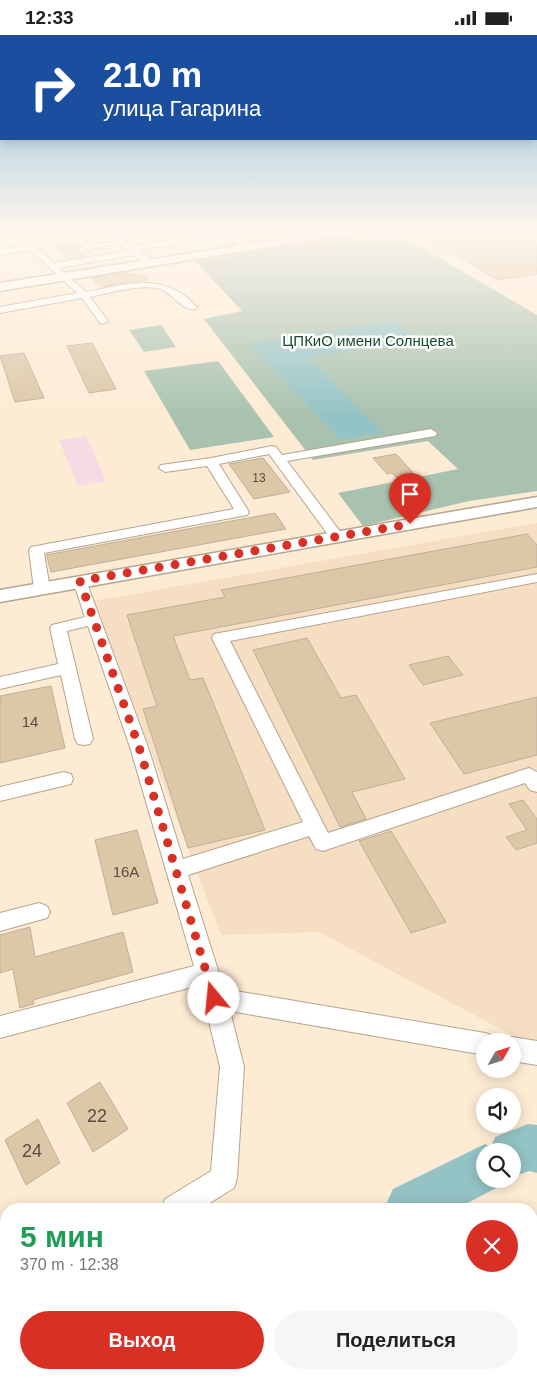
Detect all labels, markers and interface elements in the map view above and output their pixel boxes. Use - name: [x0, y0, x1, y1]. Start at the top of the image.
- text: 12:33: [25, 7, 74, 28]
- icon: right: [20, 55, 85, 120]
- text: 210 m: [103, 55, 202, 94]
- text: улица Гагарина: [103, 96, 261, 121]
- park label: ЦПКиО имени Солнцева: [282, 332, 454, 349]
- house number: 13: [252, 471, 266, 485]
- pin: [389, 473, 431, 524]
- icon: arrive: [396, 480, 424, 508]
- house number: 14: [22, 713, 38, 730]
- house number: 16А: [113, 863, 139, 880]
- position arrow: [187, 971, 239, 1023]
- north arrow: [476, 1033, 521, 1077]
- map controls: [476, 1033, 521, 1188]
- button: sound: [476, 1088, 521, 1133]
- house number: 22: [87, 1106, 107, 1126]
- house number: 24: [22, 1141, 42, 1161]
- button: search: [476, 1143, 521, 1188]
- text: 5 мин: [20, 1220, 104, 1253]
- button: close: [466, 1220, 518, 1272]
- text: 370 m · 12:38: [20, 1256, 119, 1273]
- button: Выход: [20, 1311, 264, 1369]
- button: Поделиться: [274, 1311, 518, 1369]

